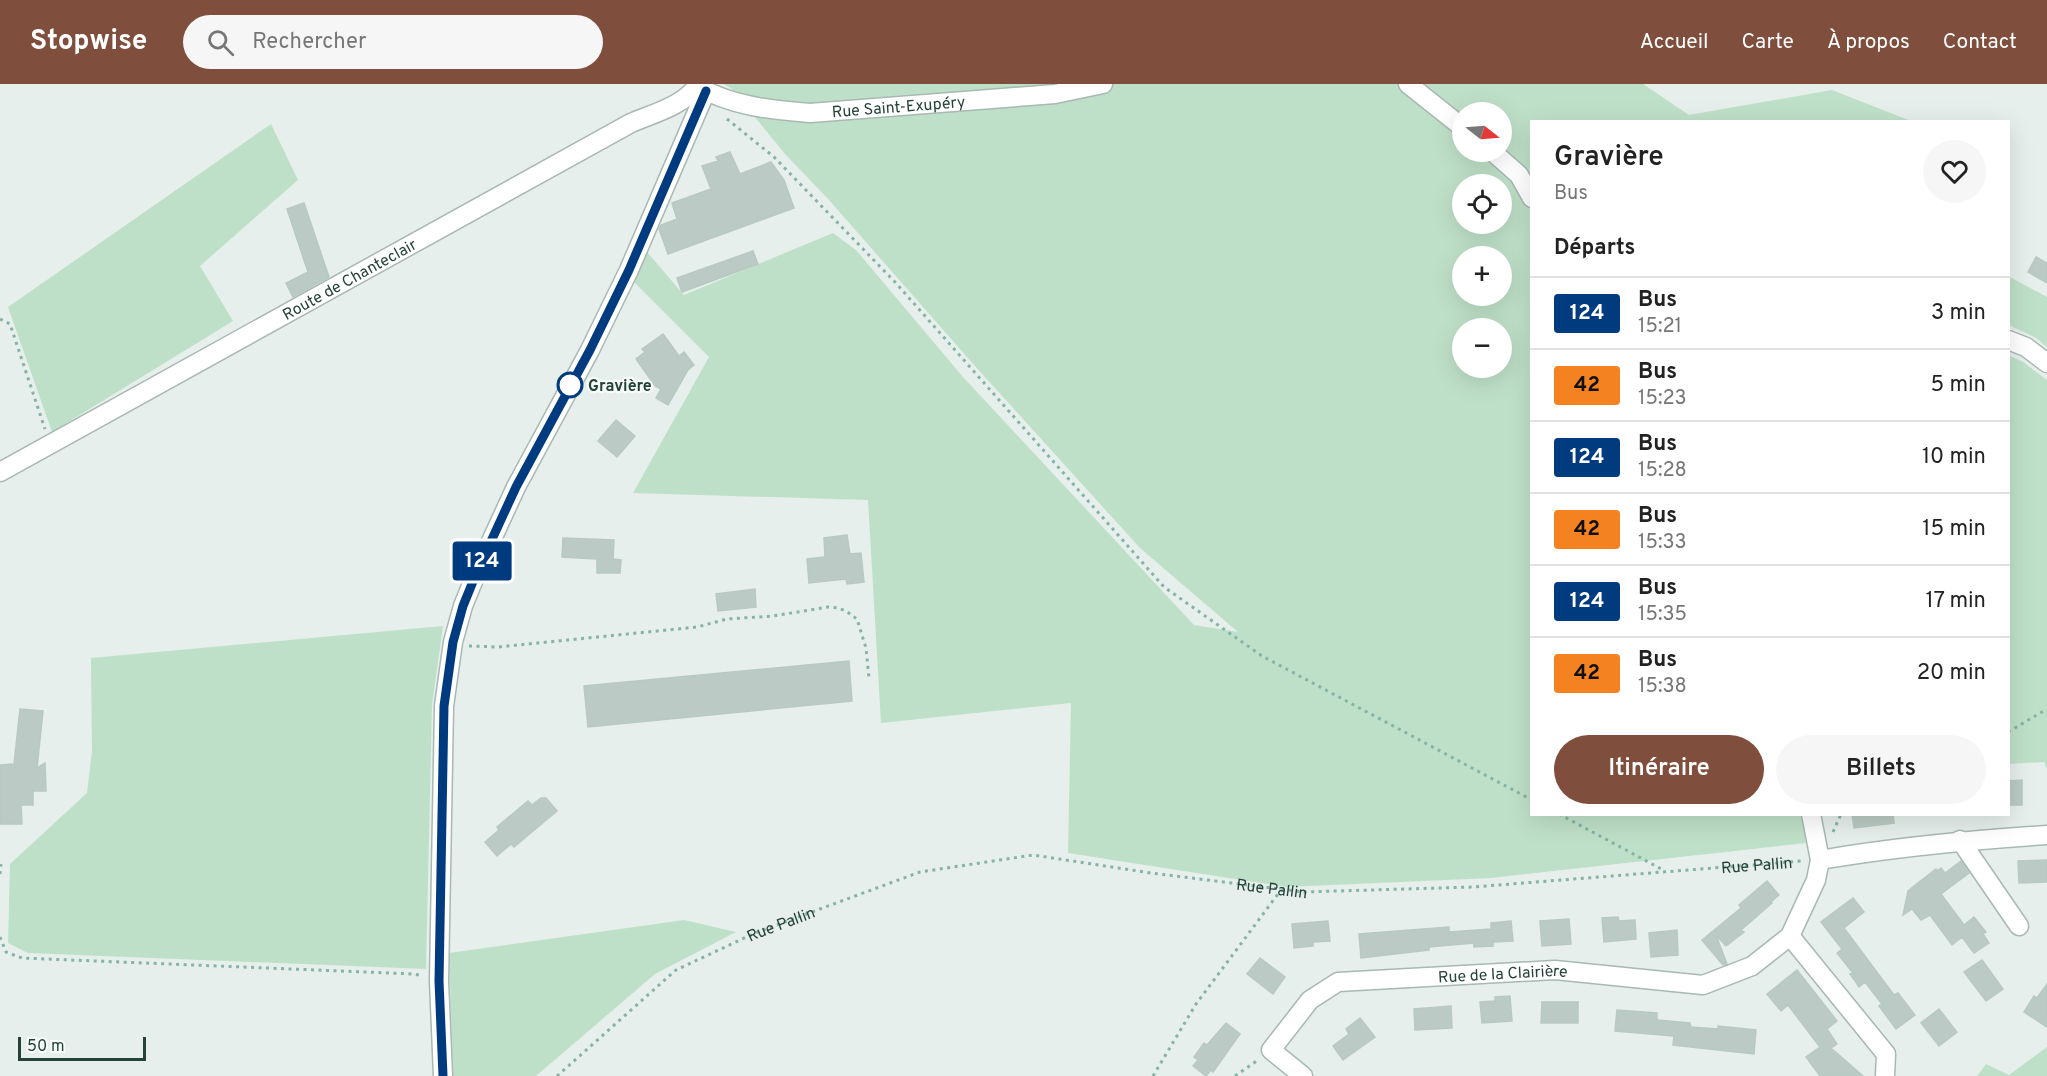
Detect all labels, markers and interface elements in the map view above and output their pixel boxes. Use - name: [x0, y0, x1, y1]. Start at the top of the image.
- search box: [183, 15, 603, 69]
- text: Stopwise: [30, 24, 147, 60]
- icon: search: [204, 26, 237, 59]
- text: Rechercher: [252, 29, 367, 56]
- text: Accueil: [1640, 29, 1709, 56]
- text: Carte: [1742, 29, 1794, 56]
- text: À propos: [1827, 29, 1910, 56]
- text: Contact: [1943, 29, 2017, 56]
- street label: Rue Saint-Exupéry: [831, 93, 966, 123]
- north arrow: [1452, 102, 1512, 162]
- map controls: [1452, 102, 1512, 378]
- text: Gravière: [1554, 140, 1664, 176]
- button: heart: [1923, 140, 1986, 203]
- button: locate: [1452, 174, 1512, 234]
- text: Bus: [1554, 181, 1588, 207]
- street label: Route de Chanteclair: [279, 235, 421, 326]
- text: Départs: [1554, 235, 1635, 262]
- button: +: [1452, 246, 1512, 306]
- text: Bus: [1638, 287, 1677, 314]
- text: 124: [1570, 300, 1604, 327]
- text: 3 min: [1931, 300, 1986, 327]
- text: 15:21: [1638, 314, 1682, 340]
- button: −: [1452, 318, 1512, 378]
- text: Bus: [1638, 359, 1677, 386]
- marker: Gravière: [557, 372, 583, 398]
- text: 42: [1574, 372, 1600, 399]
- text: 5 min: [1931, 372, 1986, 399]
- place label: Gravière: [588, 377, 652, 397]
- text: 15:23: [1638, 386, 1687, 412]
- text: Bus: [1638, 431, 1677, 458]
- text: 124: [1570, 444, 1604, 471]
- text: 10 min: [1922, 444, 1986, 471]
- text: 15:28: [1638, 458, 1687, 484]
- text: Bus: [1638, 503, 1677, 530]
- text: 42: [1574, 516, 1600, 543]
- text: 15 min: [1922, 516, 1986, 543]
- text: 15:33: [1638, 530, 1686, 556]
- line badge: 124: [448, 542, 516, 580]
- text: 124: [465, 548, 499, 575]
- text: Bus: [1638, 575, 1677, 602]
- text: 124: [1570, 588, 1604, 615]
- text: 17 min: [1926, 588, 1986, 615]
- text: 15:35: [1638, 602, 1687, 628]
- text: Bus: [1638, 647, 1677, 674]
- text: 42: [1574, 660, 1600, 687]
- text: 20 min: [1917, 660, 1986, 687]
- text: 15:38: [1638, 674, 1687, 700]
- button: Itinéraire: [1554, 735, 1764, 804]
- button: Billets: [1776, 735, 1986, 804]
- street label: Rue Pallin: [1720, 854, 1793, 879]
- street label: Rue Pallin: [1235, 876, 1308, 904]
- street label: Rue Pallin: [744, 904, 818, 947]
- street label: Rue de la Clairière: [1438, 962, 1568, 988]
- scale bar: [18, 1034, 146, 1062]
- text: 50 m: [27, 1037, 65, 1057]

